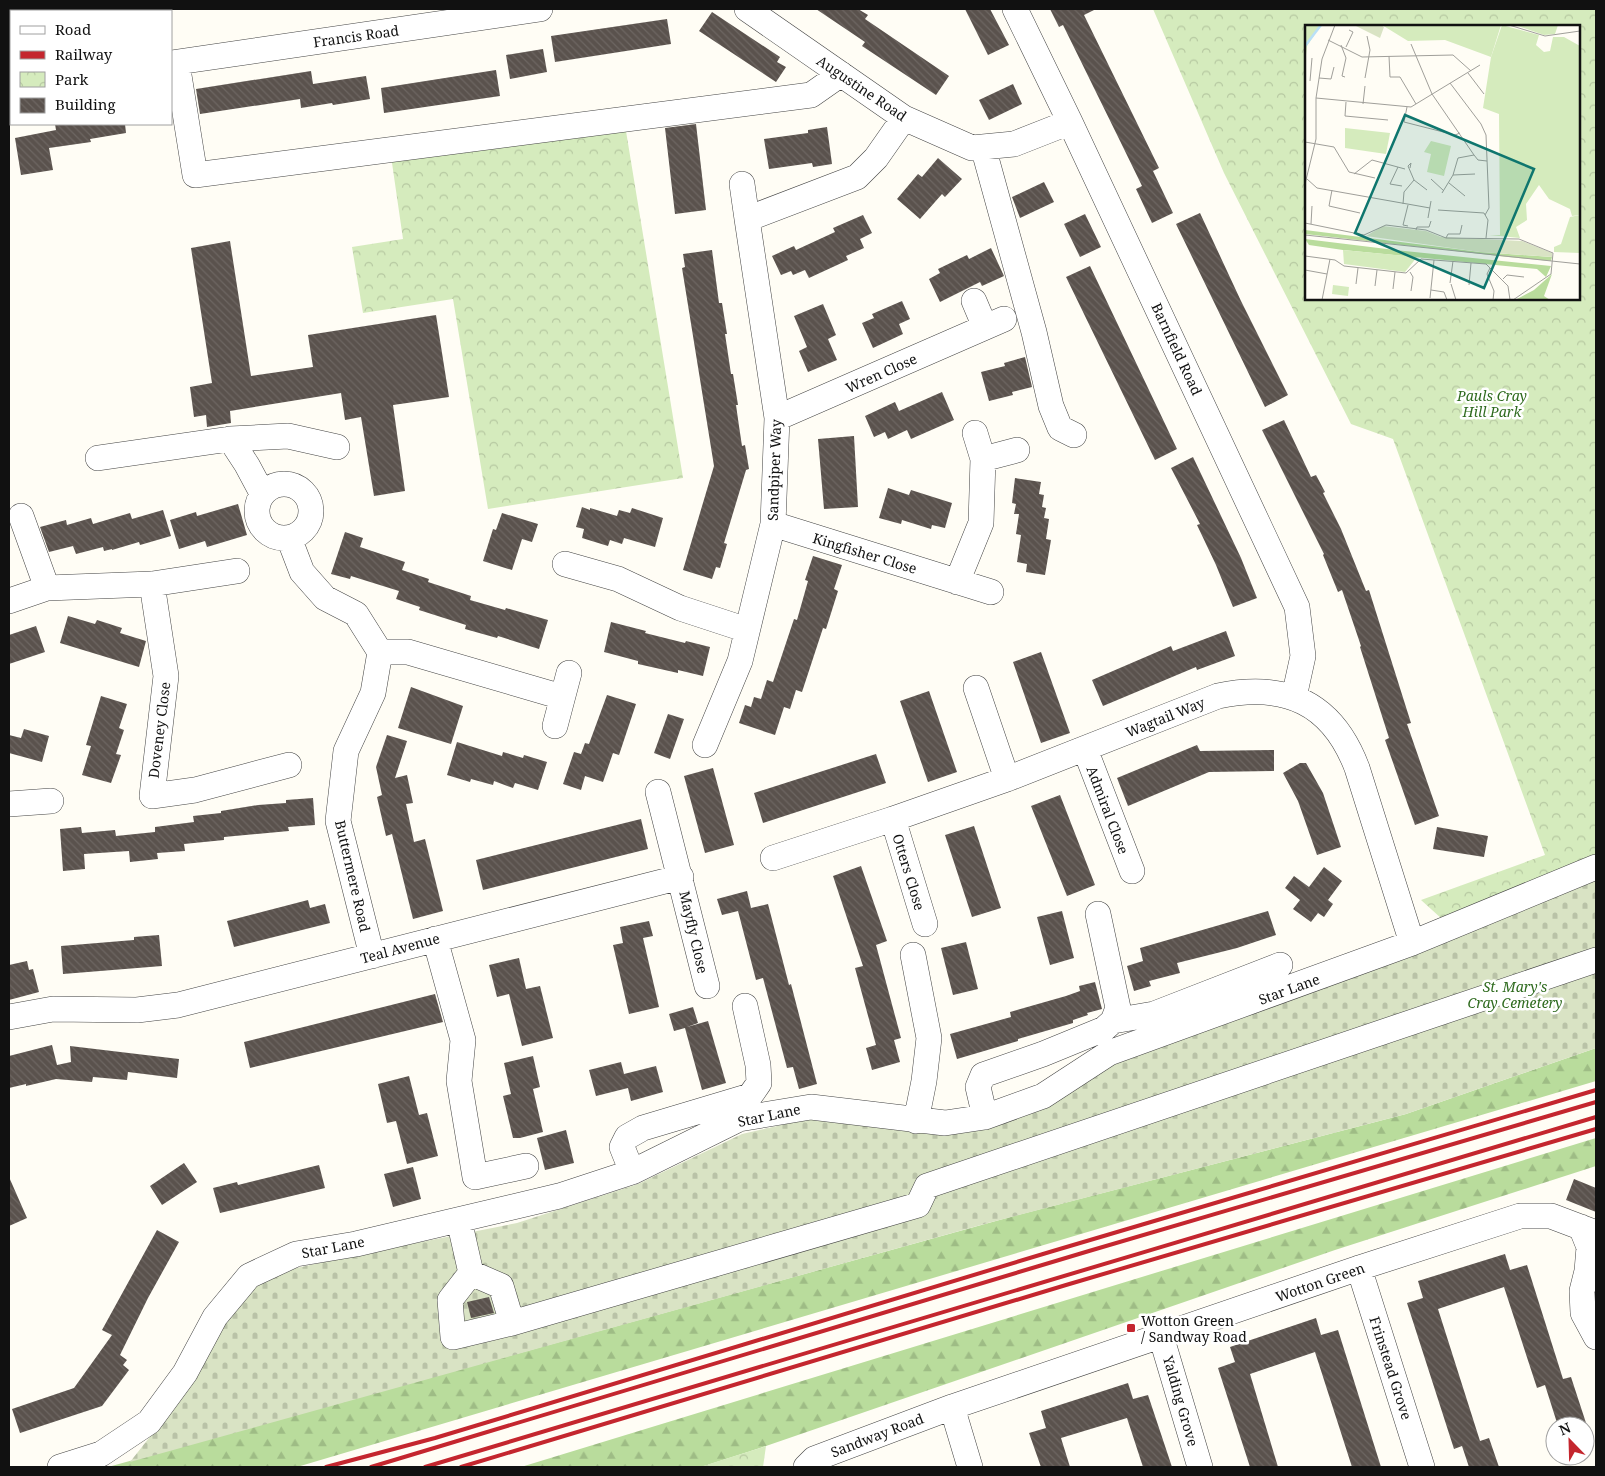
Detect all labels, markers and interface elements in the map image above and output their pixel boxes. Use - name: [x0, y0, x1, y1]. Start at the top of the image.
- legend: [10, 10, 172, 125]
- text: Road: [55, 19, 91, 39]
- street label: Francis Road: [312, 21, 401, 51]
- inset map: [1305, 25, 1580, 300]
- text: Railway: [55, 44, 113, 64]
- street label: Augustine Road: [813, 51, 911, 125]
- text: Park: [55, 69, 89, 89]
- text: Building: [55, 94, 116, 114]
- street label: Barnfield Road: [1147, 300, 1207, 399]
- street label: Wren Close: [842, 349, 920, 397]
- park label: Pauls Cray Hill Park: [1456, 386, 1527, 421]
- street label: Sandpiper Way: [763, 419, 785, 521]
- street label: Kingfisher Close: [811, 528, 919, 578]
- street label: Doveney Close: [144, 681, 174, 779]
- street label: Wagtail Way: [1123, 693, 1207, 741]
- street label: Admiral Close: [1082, 763, 1134, 857]
- street label: Buttermere Road: [331, 818, 375, 934]
- street label: Otters Close: [888, 831, 930, 913]
- street label: Mayfly Close: [675, 889, 713, 975]
- street label: Teal Avenue: [358, 928, 442, 968]
- street label: Star Lane: [1256, 969, 1322, 1009]
- park label: St. Mary's Cray Cemetery: [1467, 977, 1563, 1012]
- street label: Star Lane: [736, 1099, 802, 1131]
- street label: Star Lane: [300, 1232, 366, 1262]
- street label: Wotton Green: [1273, 1258, 1367, 1306]
- place label: Wotton Green / Sandway Road: [1141, 1311, 1247, 1346]
- street label: Frinstead Grove: [1365, 1314, 1417, 1422]
- marker: Wotton Green / Sandway Road: [1125, 1322, 1137, 1334]
- street label: Yalding Grove: [1159, 1352, 1203, 1449]
- street label: Sandway Road: [828, 1408, 927, 1461]
- north arrow: [1545, 1416, 1595, 1466]
- text: N: [1556, 1418, 1574, 1439]

